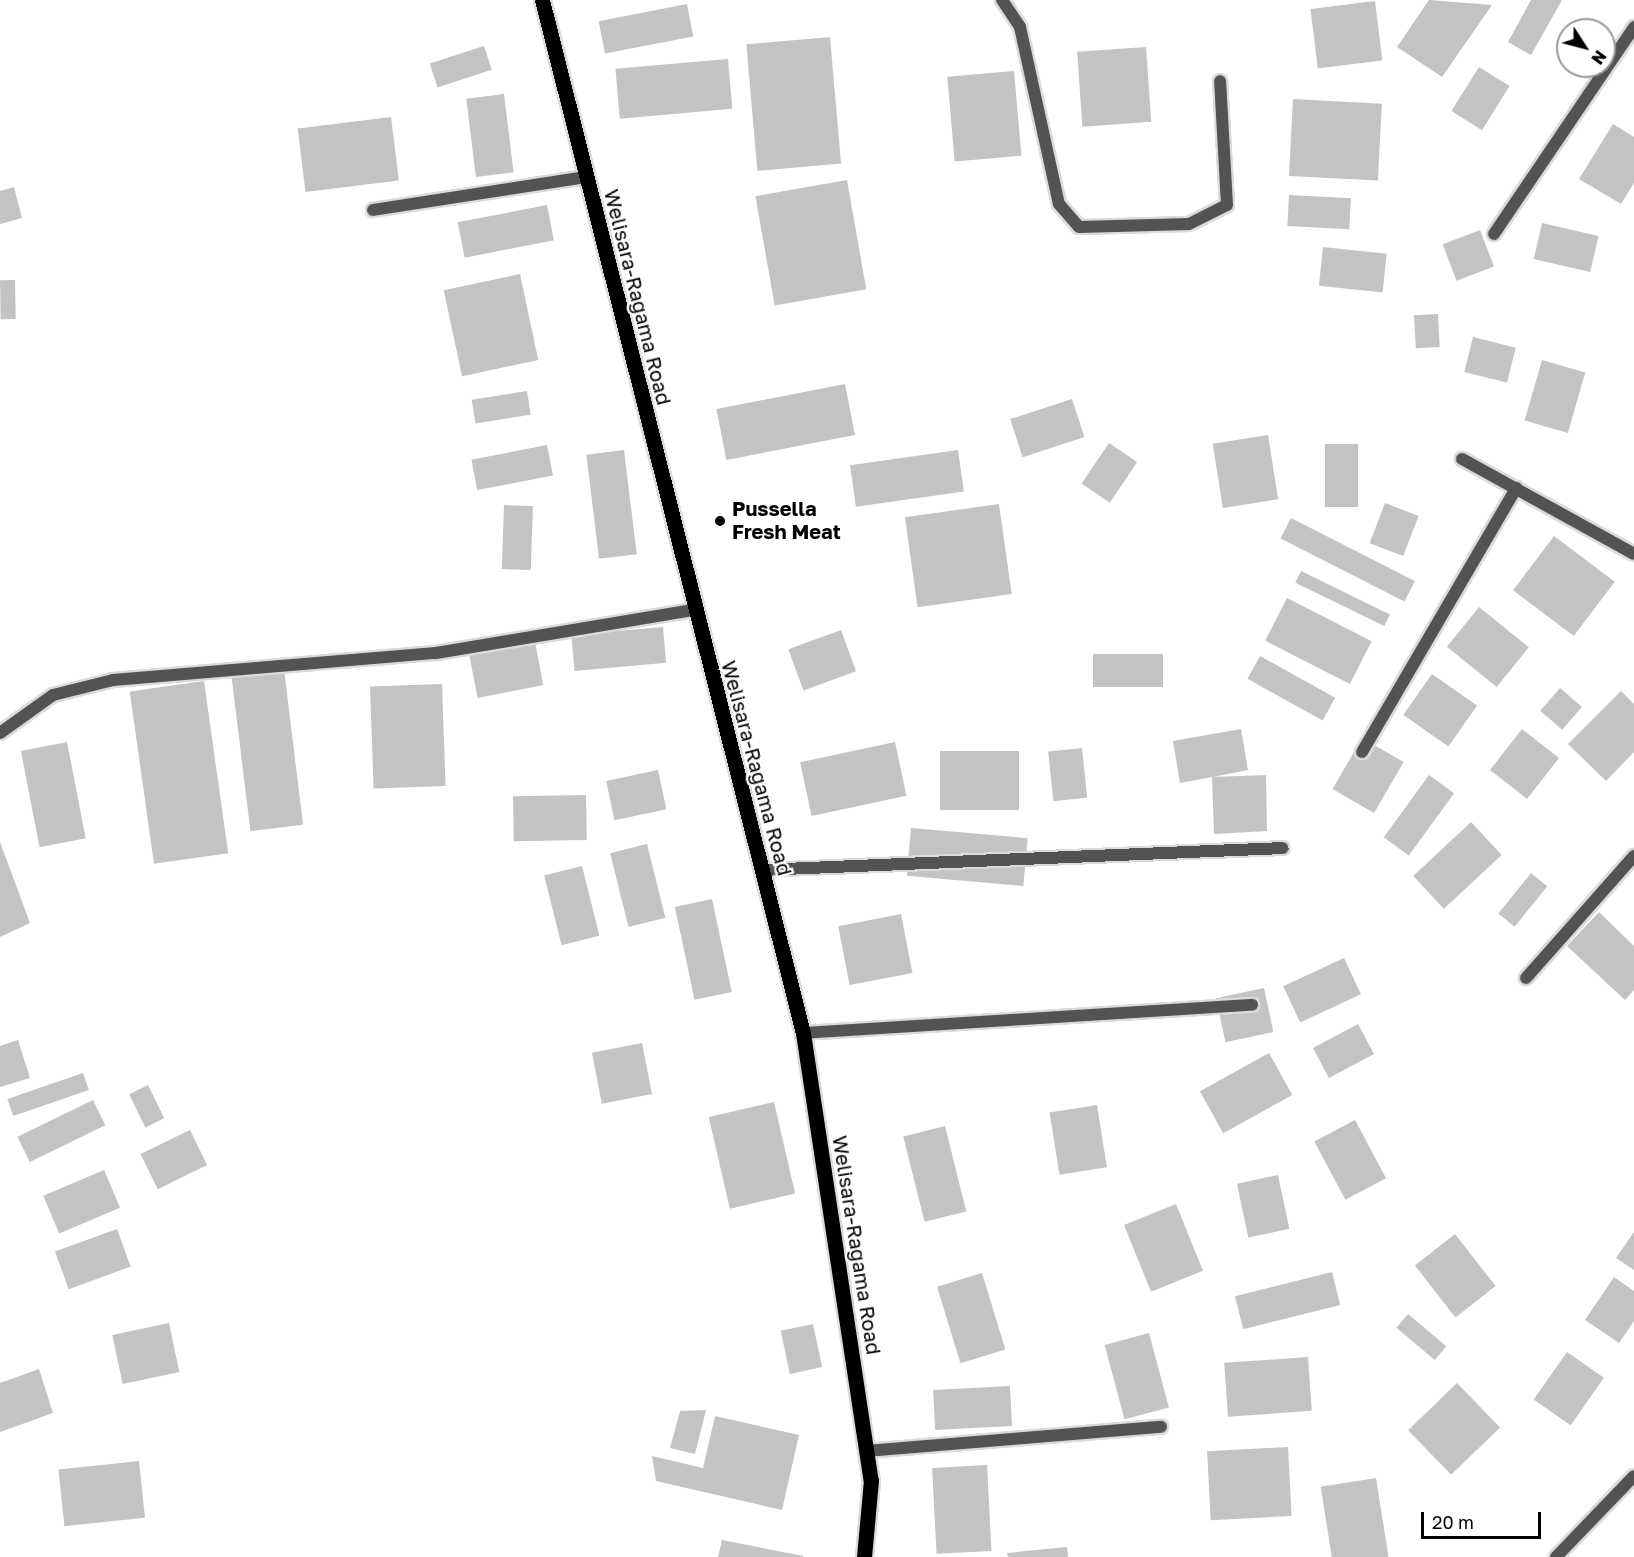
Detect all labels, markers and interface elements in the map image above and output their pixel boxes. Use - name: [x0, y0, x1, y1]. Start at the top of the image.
- north arrow: [1556, 18, 1616, 78]
- text: N: [1587, 47, 1611, 68]
- street label: Welisara-Ragama Road: [600, 187, 676, 407]
- place label: Pussella Fresh Meat: [732, 497, 841, 544]
- marker: Pussella Fresh Meat: [713, 514, 727, 528]
- street label: Welisara-Ragama Road: [717, 658, 797, 878]
- street label: Welisara-Ragama Road: [828, 1134, 886, 1356]
- scale bar: [1424, 1500, 1544, 1538]
- text: 20 m: [1432, 1511, 1474, 1533]

